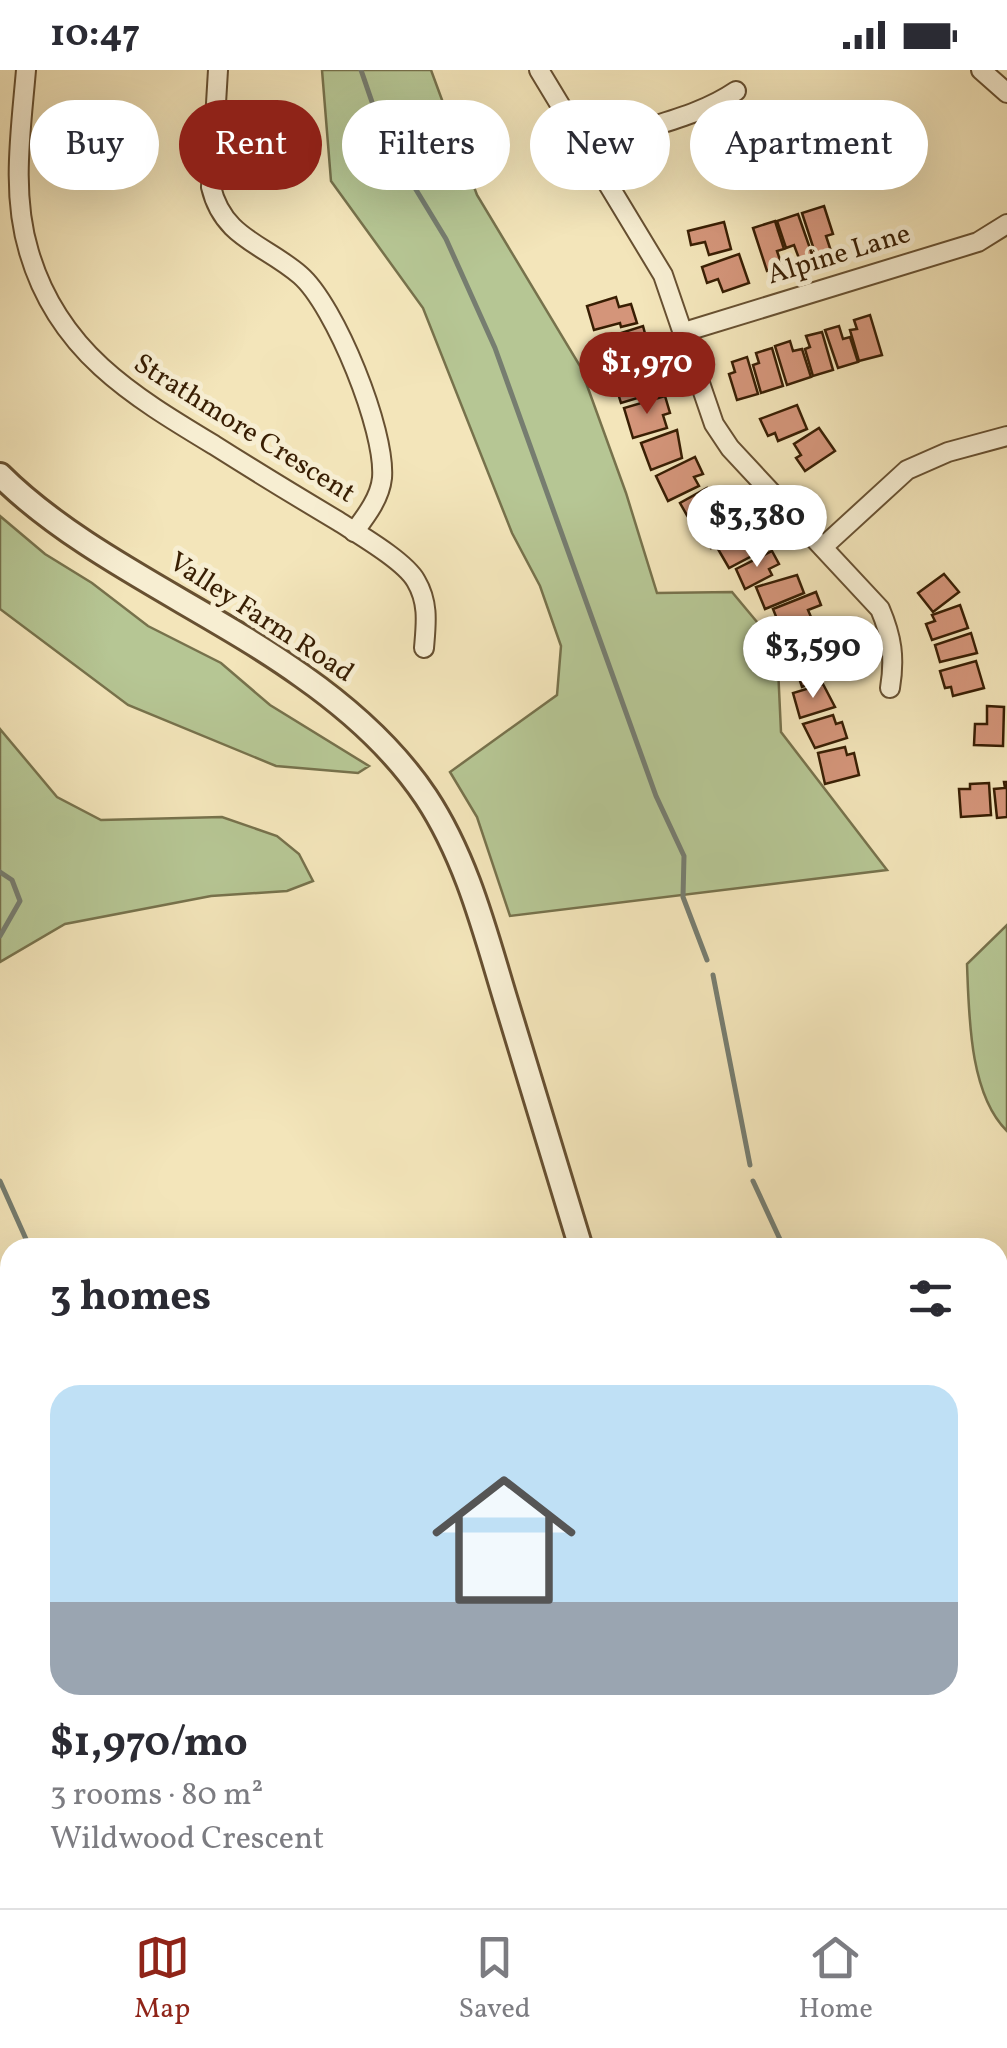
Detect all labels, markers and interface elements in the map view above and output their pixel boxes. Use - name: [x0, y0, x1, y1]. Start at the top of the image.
- text: 10:47: [50, 9, 140, 62]
- chip: Buy: [30, 100, 159, 190]
- chip: Rent: [179, 100, 322, 190]
- chip: Filters: [342, 100, 510, 190]
- chip: New: [530, 100, 670, 190]
- chip: Apartment: [690, 100, 928, 190]
- street label: Alpine Lane: [763, 215, 915, 295]
- pin: $1,970: [566, 332, 728, 417]
- text: $1,970: [601, 342, 693, 386]
- street label: Strathmore Crescent: [126, 345, 362, 513]
- pin: $3,380: [676, 485, 838, 570]
- text: $3,380: [709, 495, 805, 539]
- street label: Valley Farm Road: [161, 543, 361, 693]
- pin: $3,590: [732, 616, 894, 701]
- text: $3,590: [765, 626, 861, 670]
- text: 3 homes: [50, 1269, 211, 1328]
- icon: filters: [903, 1271, 958, 1326]
- icon: home: [414, 1450, 594, 1630]
- text: $1,970/mo: [50, 1715, 248, 1774]
- text: 3 rooms · 80 m²: [50, 1774, 263, 1818]
- text: Wildwood Crescent: [50, 1818, 324, 1862]
- tab: Map: [134, 1930, 190, 2029]
- tab: Saved: [458, 1930, 531, 2029]
- tab: Home: [799, 1930, 873, 2029]

